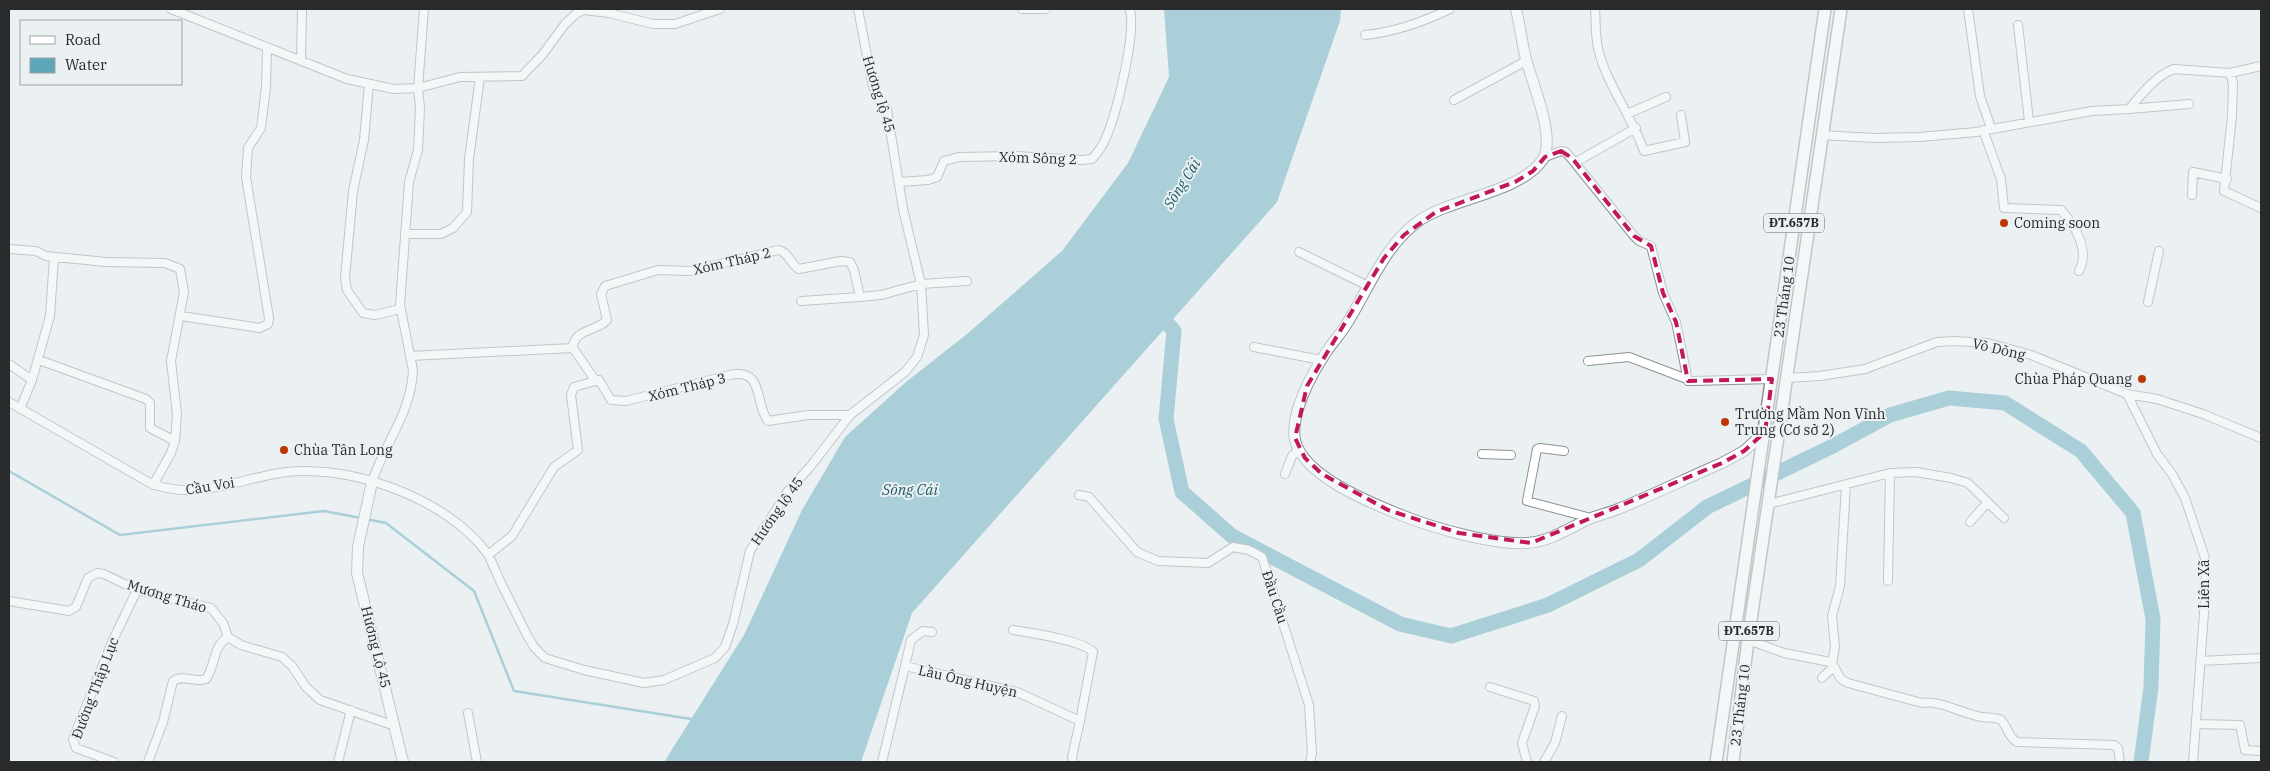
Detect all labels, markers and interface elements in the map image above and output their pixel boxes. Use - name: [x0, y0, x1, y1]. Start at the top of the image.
- legend: [20, 20, 182, 85]
- text: Road: [65, 30, 101, 49]
- street label: Hương lộ 45: [859, 53, 899, 135]
- text: Water: [65, 55, 107, 74]
- street label: Xóm Sông 2: [999, 148, 1077, 168]
- water label: Sông Cái: [1158, 155, 1205, 213]
- road number: ĐT.657B: [1764, 214, 1824, 232]
- place label: Coming soon: [2014, 214, 2100, 232]
- marker: Coming soon: [1998, 217, 2010, 229]
- street label: Xóm Tháp 2: [691, 243, 773, 279]
- street label: 23 Tháng 10: [1769, 255, 1799, 339]
- street label: Võ Dõng: [1971, 334, 2028, 364]
- street label: Xóm Tháp 3: [646, 369, 728, 405]
- place label: Chùa Pháp Quang: [2015, 370, 2132, 388]
- marker: Chùa Pháp Quang: [2136, 373, 2148, 385]
- place label: Trường Mầm Non Vĩnh Trung (Cơ sở 2): [1735, 405, 1886, 439]
- marker: Trường Mầm Non Vĩnh Trung (Cơ sở 2): [1719, 416, 1731, 428]
- place label: Chùa Tân Long: [294, 441, 393, 459]
- marker: Chùa Tân Long: [278, 444, 290, 456]
- street label: Cầu Voi: [184, 473, 236, 499]
- street label: Hương lộ 45: [747, 473, 807, 549]
- water label: Sông Cái: [881, 480, 938, 499]
- street label: Liên Xã: [2195, 559, 2213, 609]
- street label: Đầu Cầu: [1258, 568, 1292, 626]
- street label: Mương Tháo: [125, 575, 209, 617]
- street label: Hương Lộ 45: [357, 604, 395, 690]
- road number: ĐT.657B: [1719, 622, 1779, 640]
- street label: Đường Thập Lục: [67, 635, 123, 741]
- street label: Lầu Ông Huyện: [917, 660, 1020, 701]
- street label: 23 Tháng 10: [1726, 663, 1754, 747]

